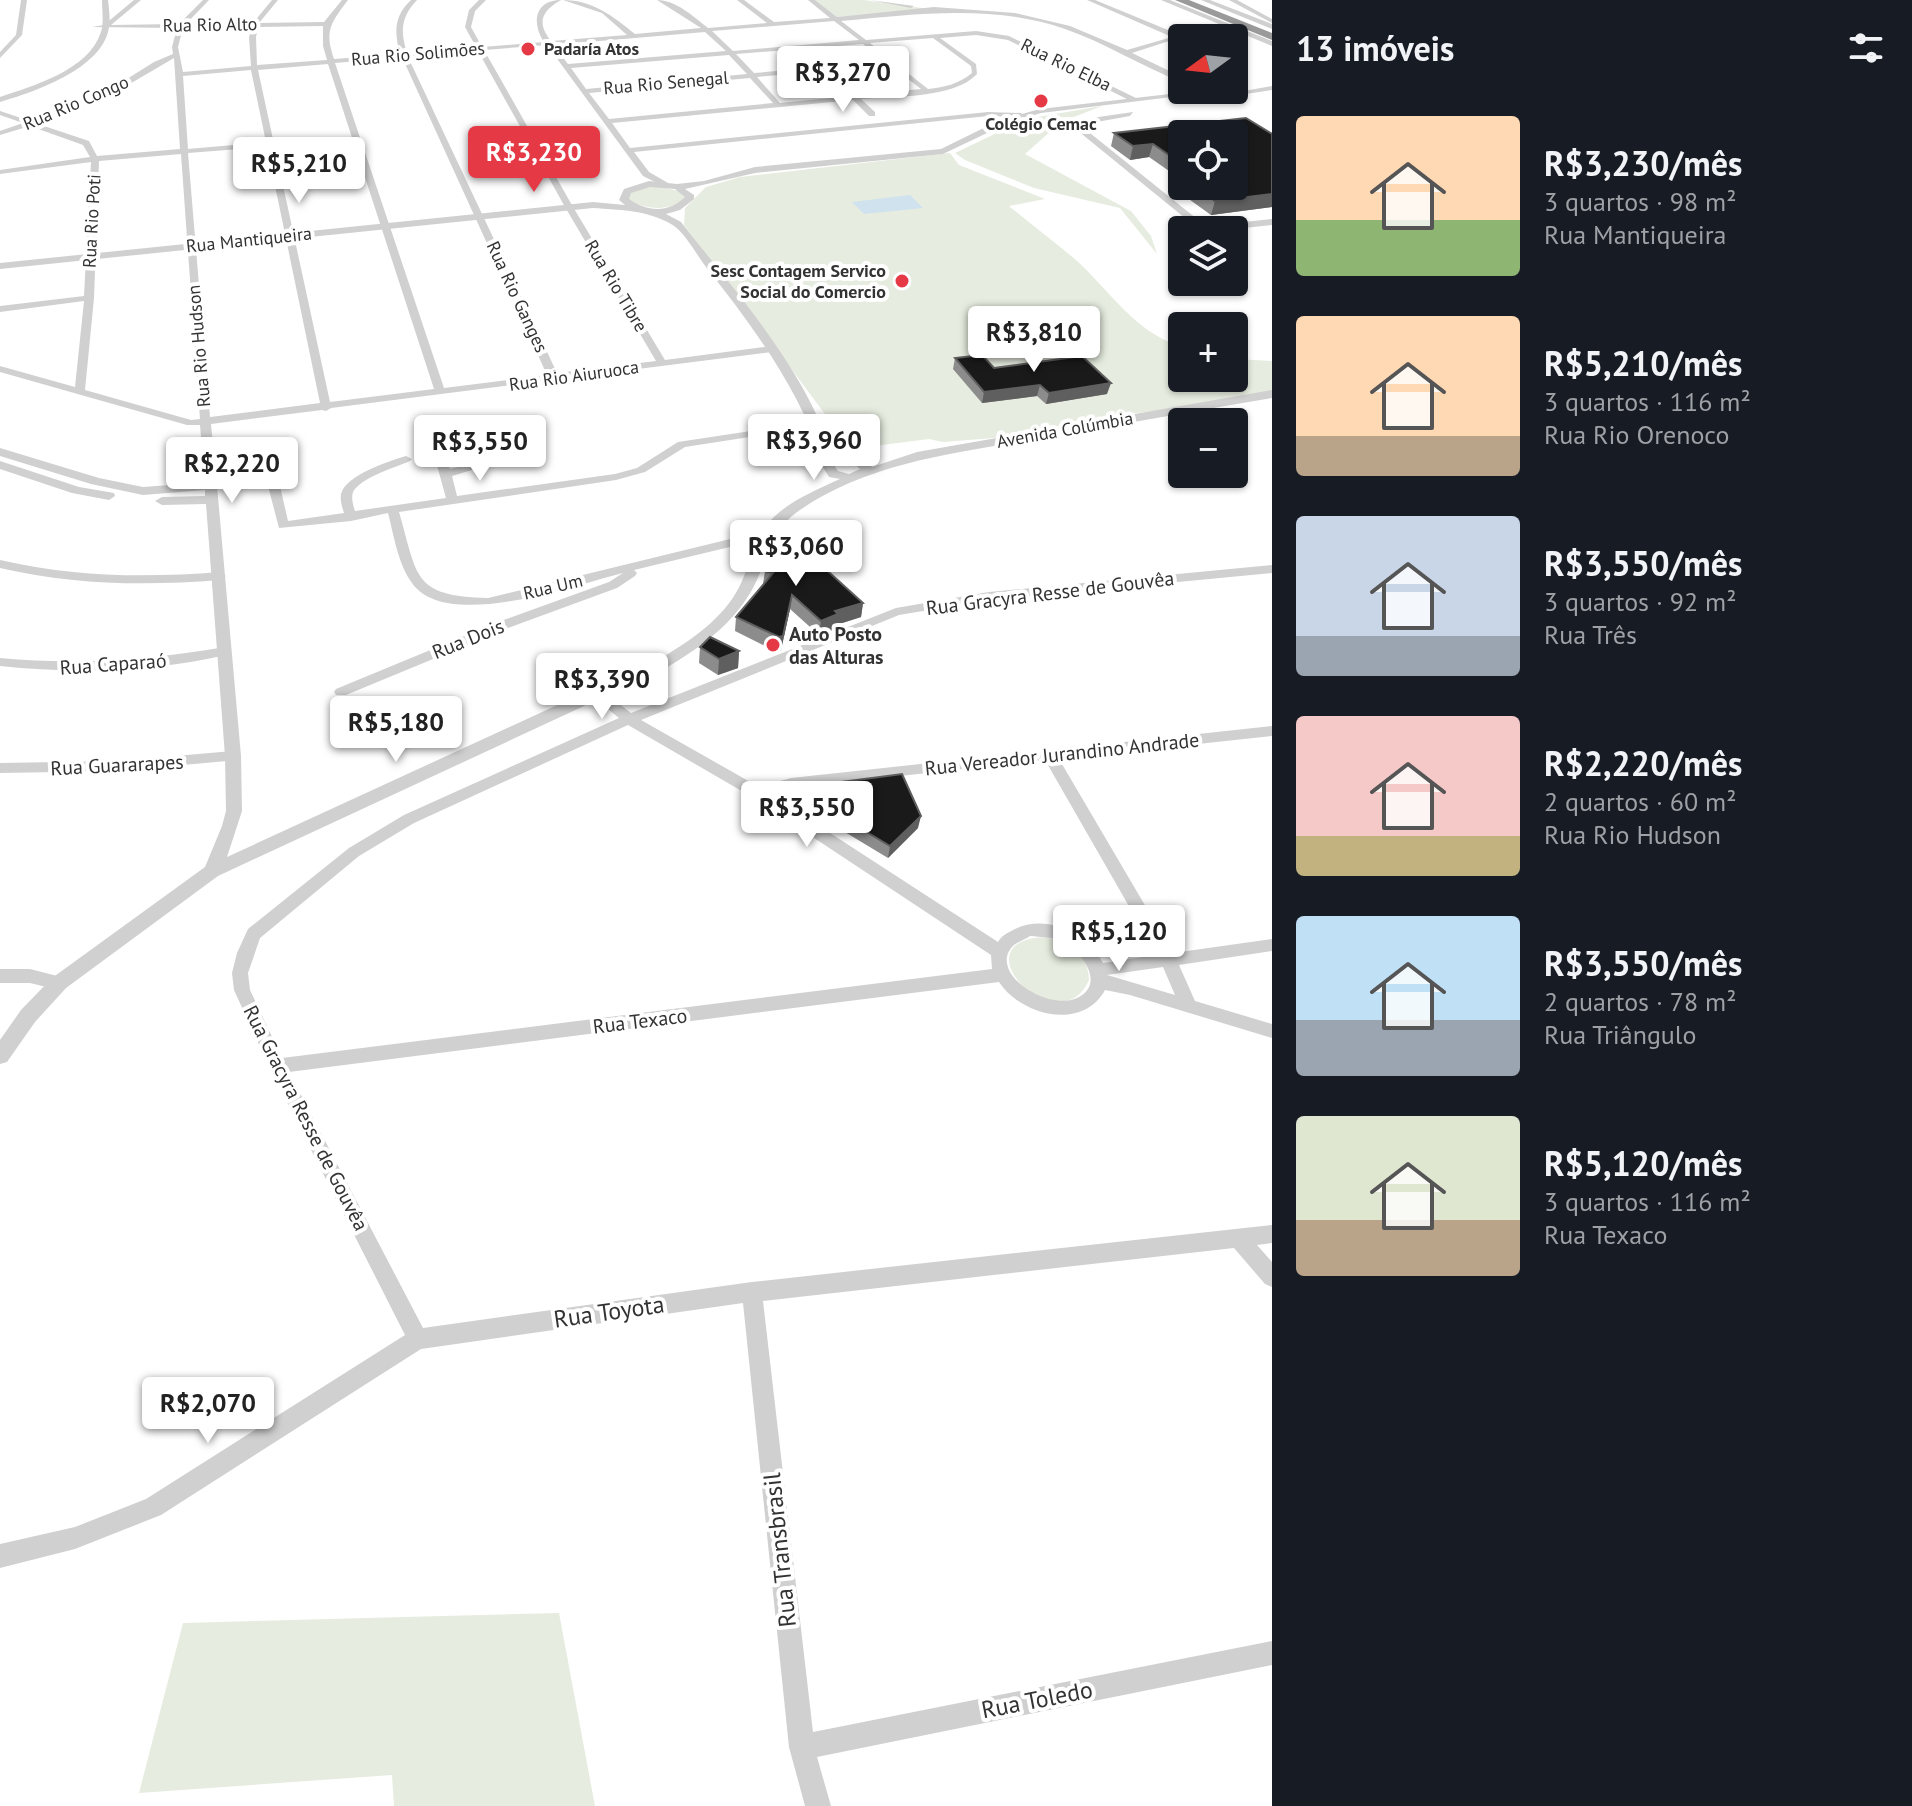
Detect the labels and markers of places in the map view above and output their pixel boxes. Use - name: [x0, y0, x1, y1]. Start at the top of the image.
- place label: Padaría Atos: [544, 37, 640, 60]
- marker: Padaría Atos: [519, 40, 537, 58]
- pin: R$3,270: [769, 46, 917, 114]
- marker: Colégio Cemac: [1032, 92, 1050, 110]
- place label: Colégio Cemac: [985, 112, 1097, 135]
- pin: R$3,230: [460, 126, 608, 194]
- pin: R$5,210: [225, 137, 373, 205]
- place label: Sesc Contagem Servico Social do Comercio: [711, 259, 886, 303]
- marker: Sesc Contagem Servico Social do Comercio: [893, 272, 911, 290]
- pin: R$3,810: [960, 306, 1108, 374]
- pin: R$3,960: [740, 414, 888, 482]
- pin: R$3,550: [406, 415, 554, 483]
- pin: R$2,220: [158, 437, 306, 505]
- pin: R$3,060: [722, 520, 870, 588]
- place label: Auto Posto das Alturas: [789, 621, 884, 670]
- marker: Auto Posto das Alturas: [764, 636, 782, 654]
- pin: R$3,390: [528, 653, 676, 721]
- pin: R$5,180: [322, 696, 470, 764]
- pin: R$3,550: [733, 781, 881, 849]
- pin: R$5,120: [1045, 905, 1193, 973]
- pin: R$2,070: [134, 1377, 282, 1445]

